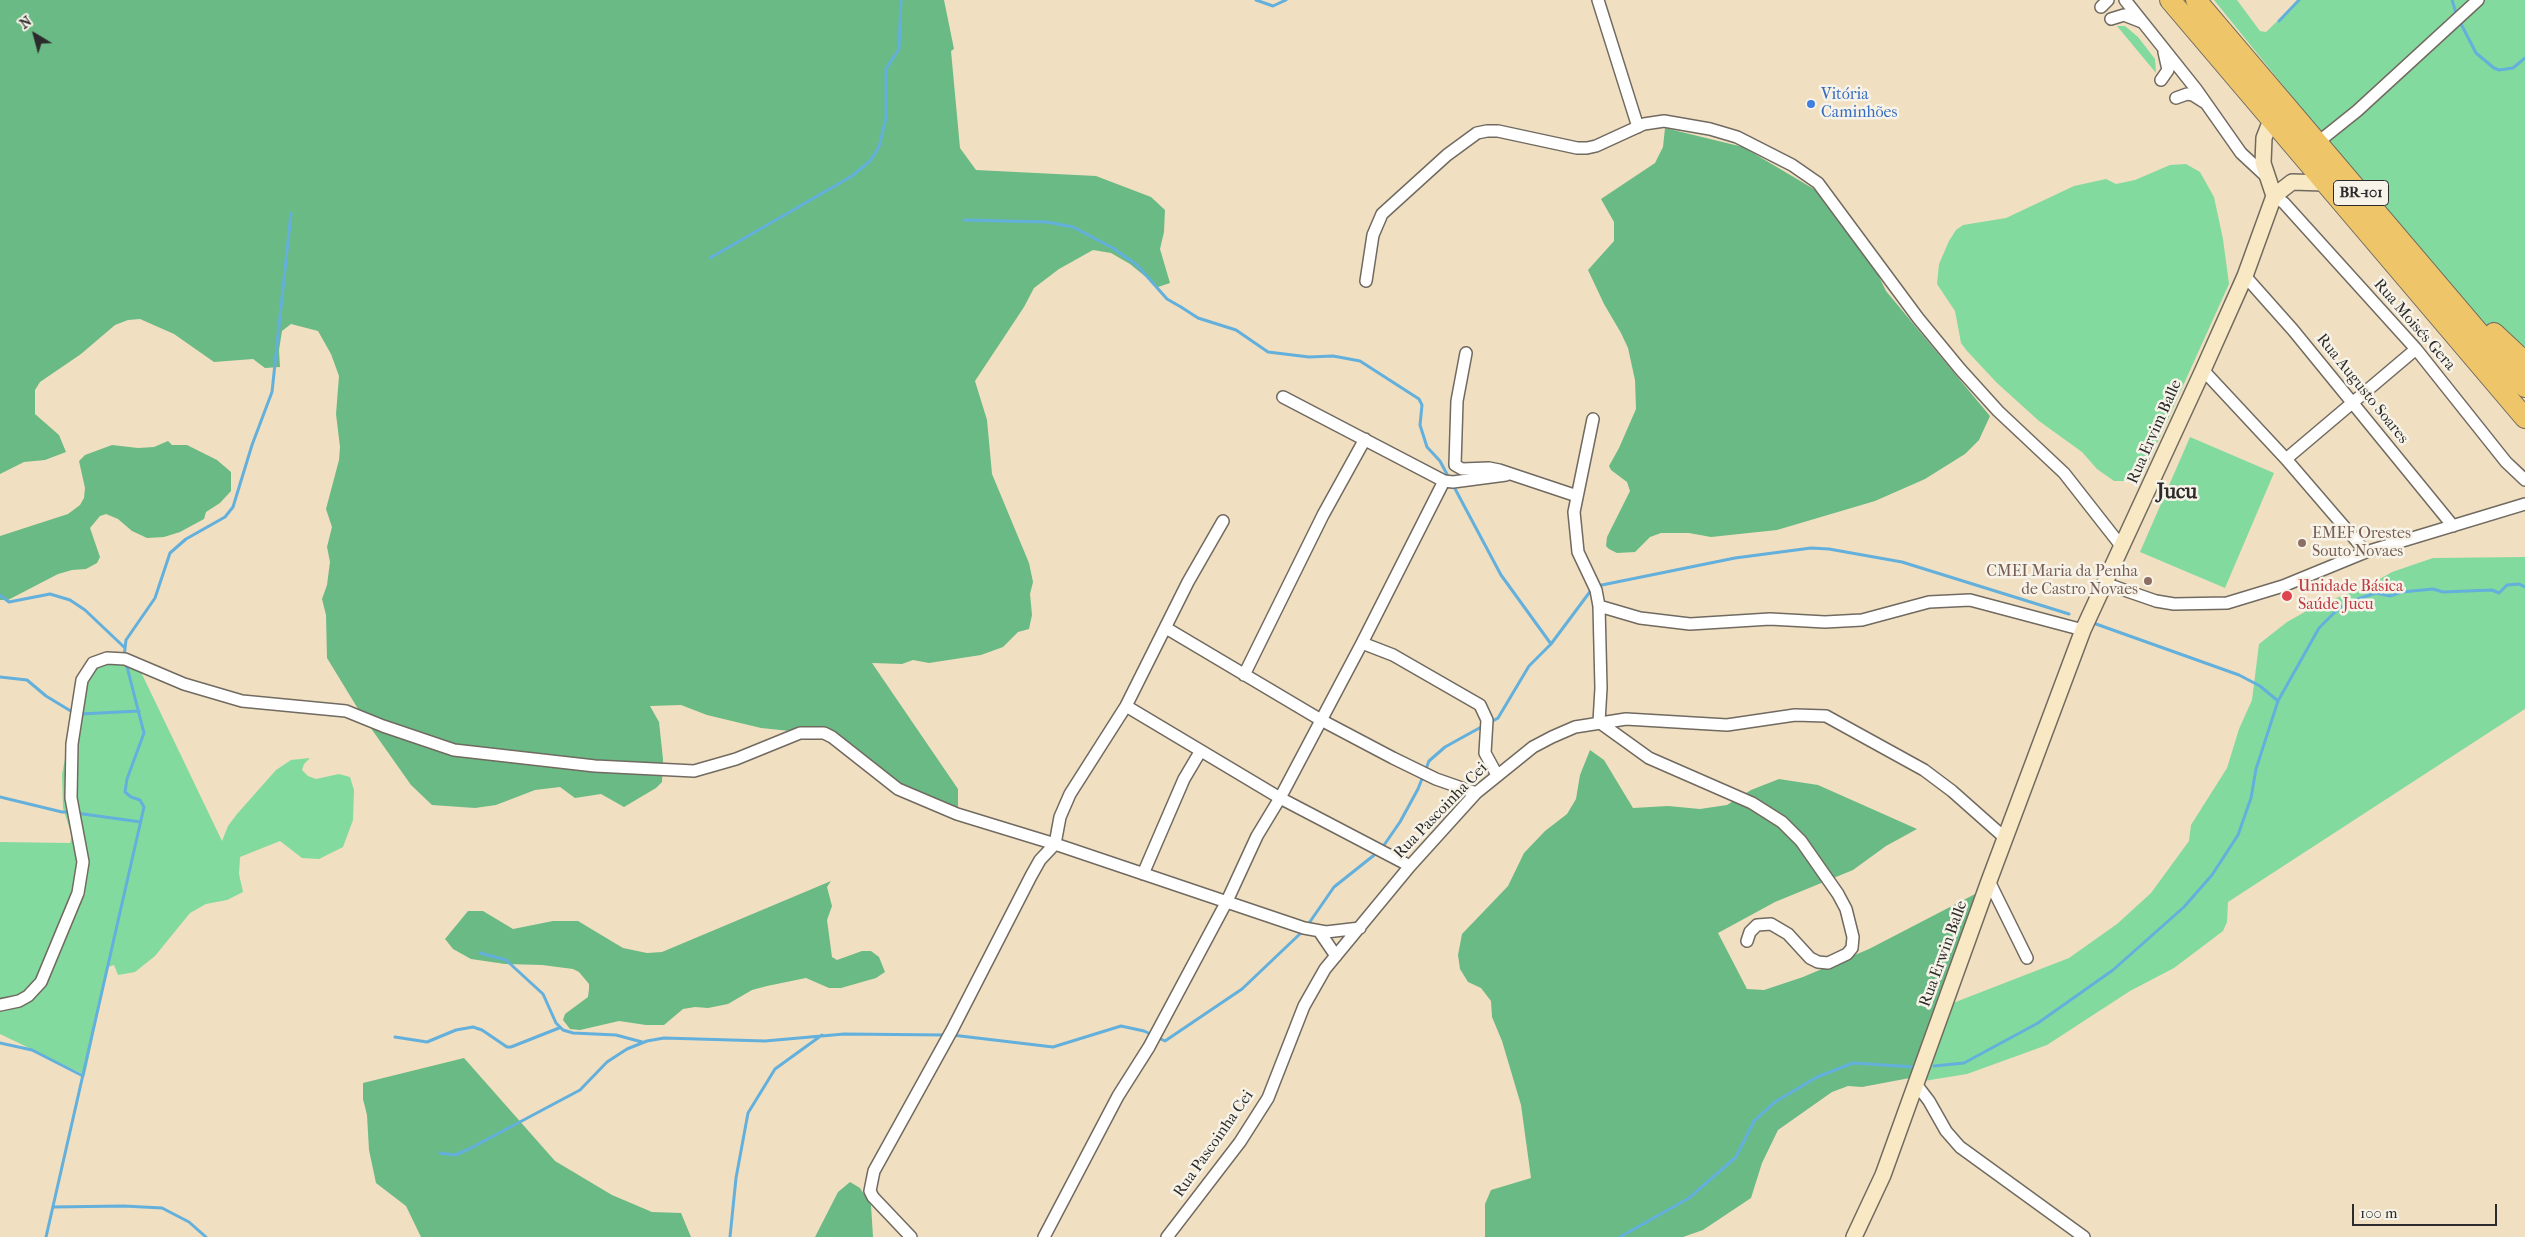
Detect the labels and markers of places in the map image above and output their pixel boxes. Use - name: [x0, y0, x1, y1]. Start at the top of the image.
- place label: Vitória Caminhões: [1821, 85, 1897, 123]
- marker: Vitória Caminhões: [1805, 98, 1817, 110]
- place label: EMEF Orestes Souto Novaes: [2312, 524, 2411, 562]
- marker: EMEF Orestes Souto Novaes: [2296, 537, 2308, 549]
- place label: CMEI Maria da Penha de Castro Novaes: [1986, 562, 2138, 600]
- marker: CMEI Maria da Penha de Castro Novaes: [2142, 575, 2154, 587]
- place label: Unidade Básica Saúde Jucu: [2298, 577, 2403, 615]
- marker: Unidade Básica Saúde Jucu: [2280, 589, 2294, 603]

